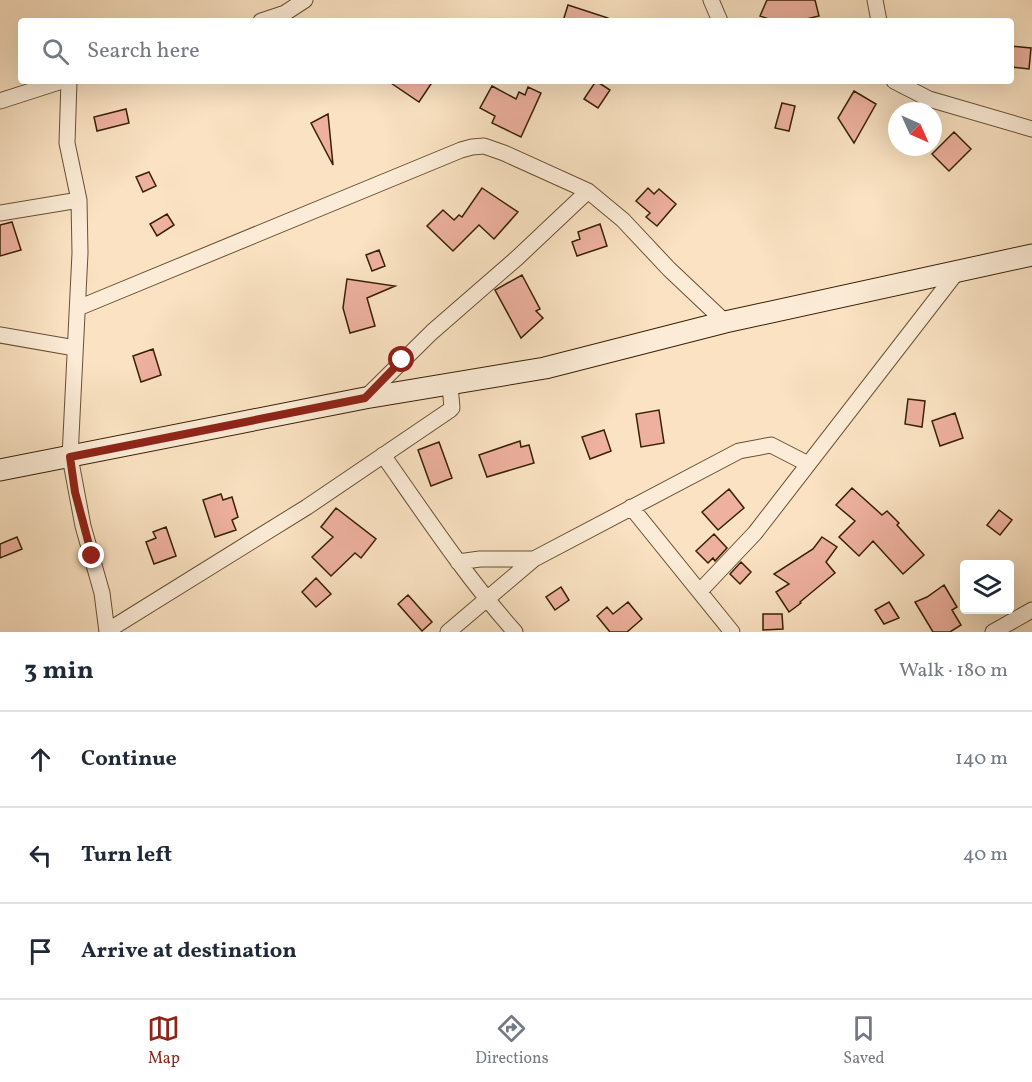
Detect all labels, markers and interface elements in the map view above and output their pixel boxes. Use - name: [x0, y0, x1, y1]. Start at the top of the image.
- search box: [18, 18, 1014, 84]
- icon: search: [39, 35, 72, 68]
- text: Search here: [87, 36, 200, 67]
- north arrow: [888, 102, 942, 156]
- route start: [388, 346, 414, 372]
- route end: [78, 542, 104, 568]
- map controls: [960, 560, 1014, 614]
- button: layers: [960, 560, 1014, 614]
- text: 3 min: [24, 653, 94, 689]
- text: Walk · 180 m: [899, 657, 1008, 685]
- icon: ahead: [24, 743, 57, 776]
- text: Continue: [81, 744, 177, 775]
- text: 140 m: [955, 745, 1008, 773]
- icon: left: [24, 839, 57, 872]
- text: Turn left: [81, 840, 172, 871]
- text: 40 m: [963, 841, 1008, 869]
- icon: arrive: [24, 935, 57, 968]
- text: Arrive at destination: [81, 936, 297, 967]
- tab: Map: [147, 1012, 180, 1070]
- tab: Directions: [475, 1012, 549, 1070]
- tab: Saved: [843, 1012, 885, 1070]

